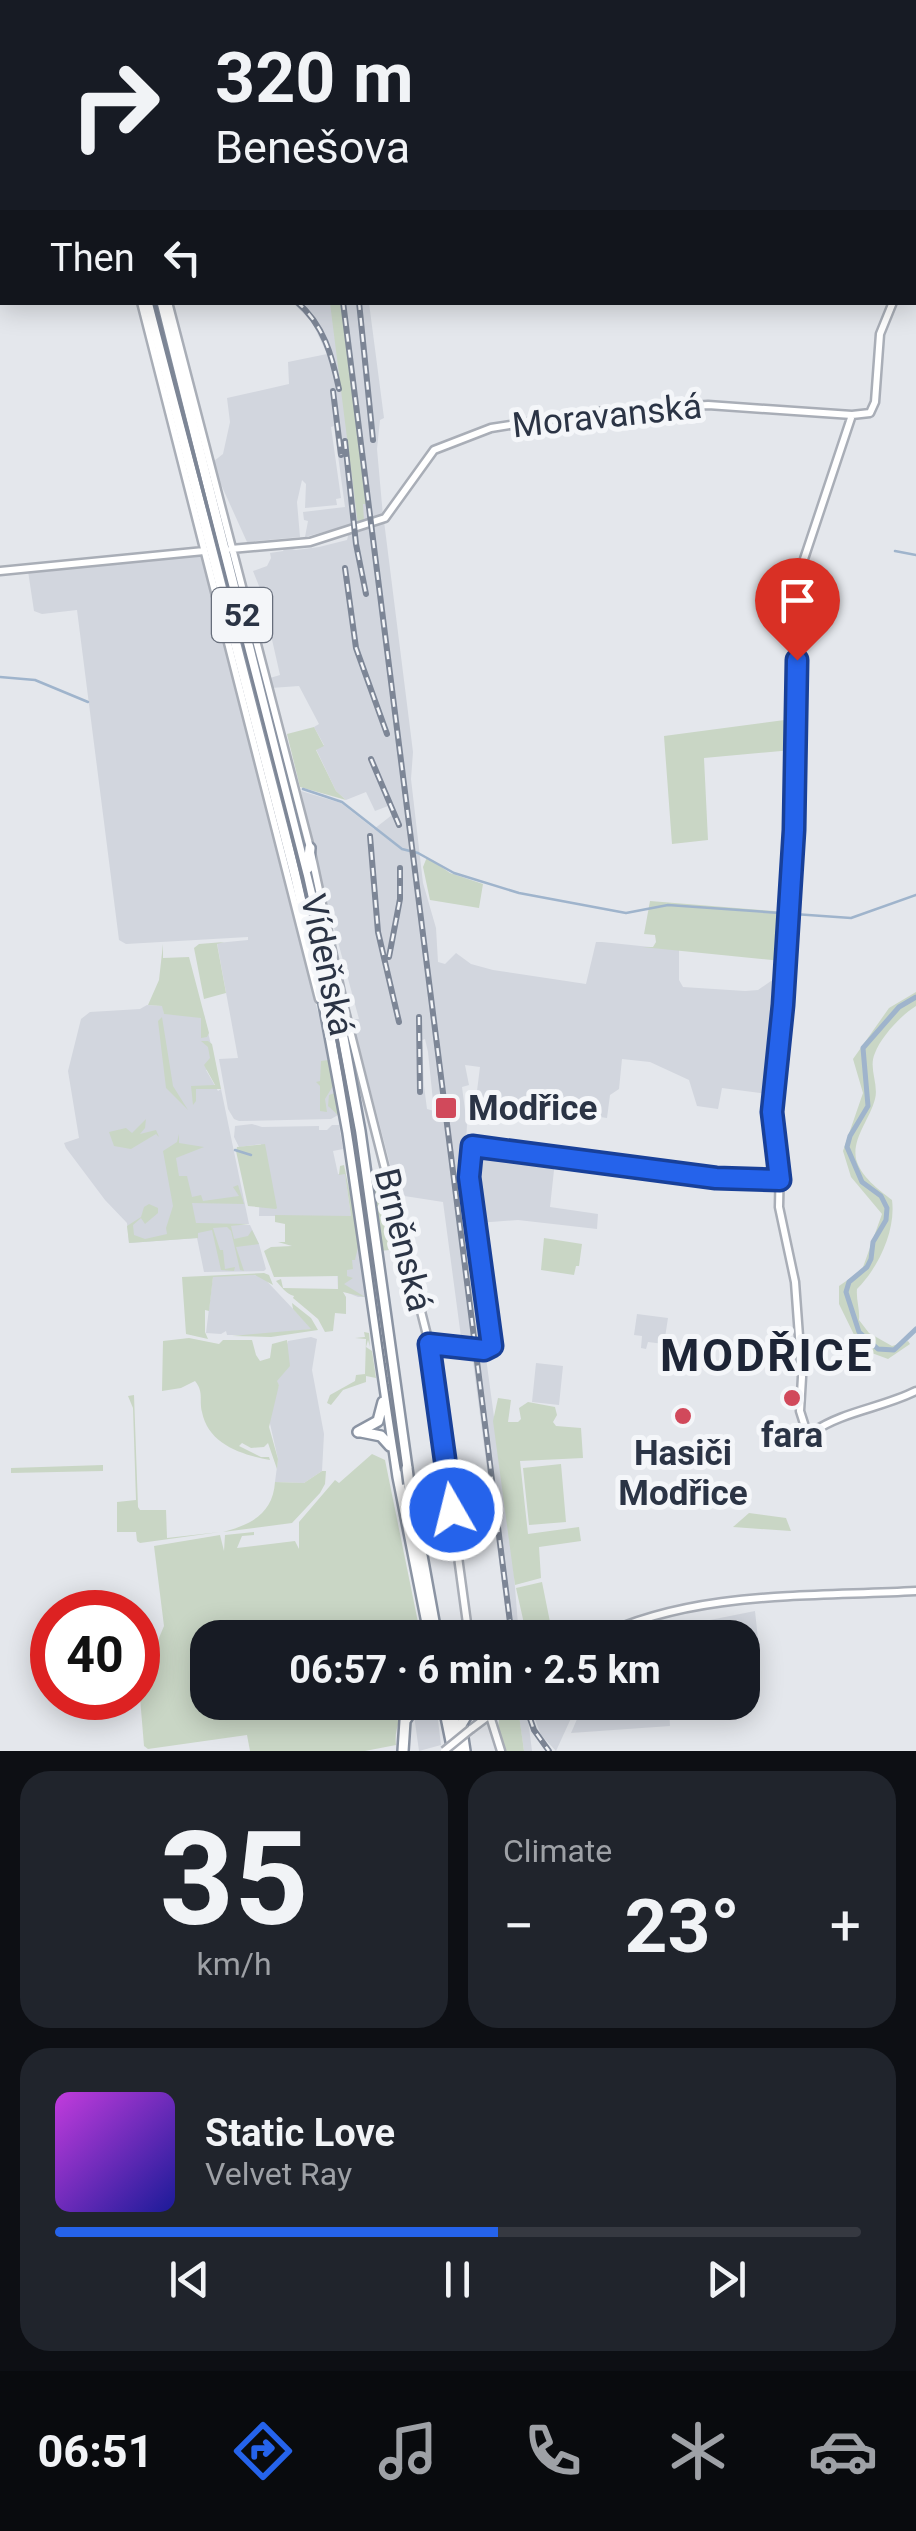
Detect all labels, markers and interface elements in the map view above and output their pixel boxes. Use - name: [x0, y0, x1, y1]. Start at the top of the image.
- text: 320 m: [215, 37, 414, 119]
- icon: right: [50, 40, 180, 170]
- text: Benešova: [215, 121, 410, 174]
- icon: left: [155, 230, 210, 285]
- text: Then: [50, 236, 135, 280]
- street label: Moravanská: [510, 386, 704, 446]
- pin: [755, 558, 840, 661]
- icon: arrive: [770, 573, 825, 628]
- road number: 52: [212, 588, 272, 642]
- street label: Vídeňská: [292, 891, 362, 1039]
- place label: Modřice: [468, 1088, 597, 1129]
- marker: Modřice: [433, 1095, 459, 1121]
- street label: Brněnská: [365, 1164, 441, 1316]
- district label: MODŘICE: [660, 1329, 874, 1382]
- marker: fara: [781, 1387, 803, 1409]
- marker: Hasiči Modřice: [672, 1405, 694, 1427]
- place label: fara: [761, 1415, 823, 1456]
- place label: Hasiči Modřice: [618, 1433, 748, 1514]
- position arrow: [400, 1458, 504, 1562]
- speed limit sign: 40: [30, 1590, 160, 1720]
- text: 06:57 · 6 min · 2.5 km: [289, 1648, 661, 1692]
- text: 35: [159, 1803, 309, 1956]
- text: Climate: [503, 1832, 612, 1870]
- text: 23°: [624, 1882, 740, 1970]
- text: −: [503, 1894, 534, 1958]
- text: +: [830, 1894, 861, 1958]
- text: km/h: [196, 1945, 272, 1983]
- text: Static Love: [205, 2111, 395, 2155]
- text: Velvet Ray: [205, 2155, 352, 2193]
- icon: previous: [162, 2252, 217, 2307]
- icon: pause: [430, 2252, 485, 2307]
- icon: next: [699, 2252, 754, 2307]
- icon: directions: [228, 2416, 298, 2486]
- icon: music: [373, 2416, 443, 2486]
- icon: phone: [518, 2416, 588, 2486]
- icon: climate: [663, 2416, 733, 2486]
- icon: car: [808, 2416, 878, 2486]
- text: 06:51: [38, 2425, 153, 2478]

